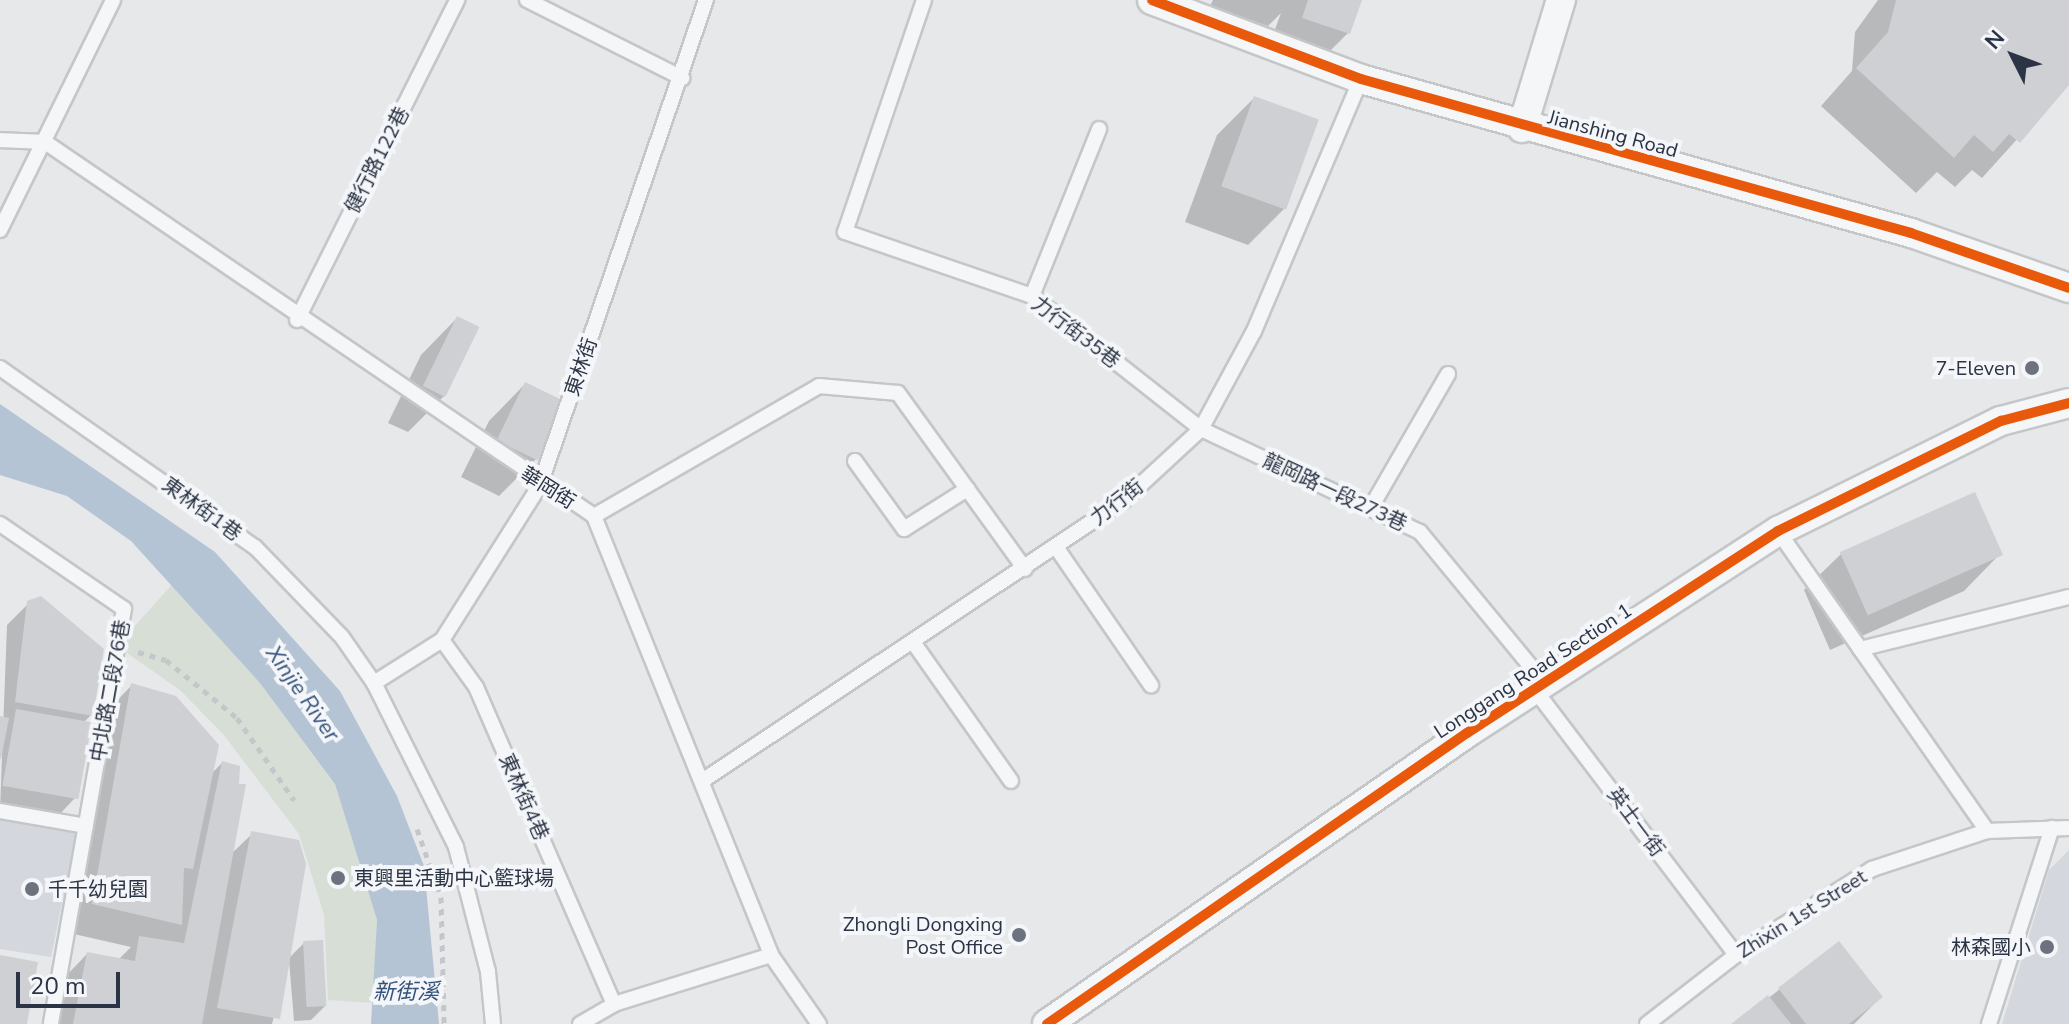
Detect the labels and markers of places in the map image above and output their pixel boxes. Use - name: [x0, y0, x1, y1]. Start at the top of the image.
- place label: 7-Eleven: [1935, 356, 2016, 380]
- marker: 7-Eleven: [2023, 359, 2041, 377]
- place label: 東興里活動中心籃球場: [354, 866, 554, 890]
- marker: 東興里活動中心籃球場: [329, 869, 347, 887]
- place label: 千千幼兒園: [48, 877, 148, 901]
- marker: 千千幼兒園: [23, 880, 41, 898]
- place label: Zhongli Dongxing Post Office: [843, 912, 1003, 959]
- marker: Zhongli Dongxing Post Office: [1010, 926, 1028, 944]
- place label: 林森國小: [1951, 935, 2031, 959]
- marker: 林森國小: [2038, 938, 2056, 956]

